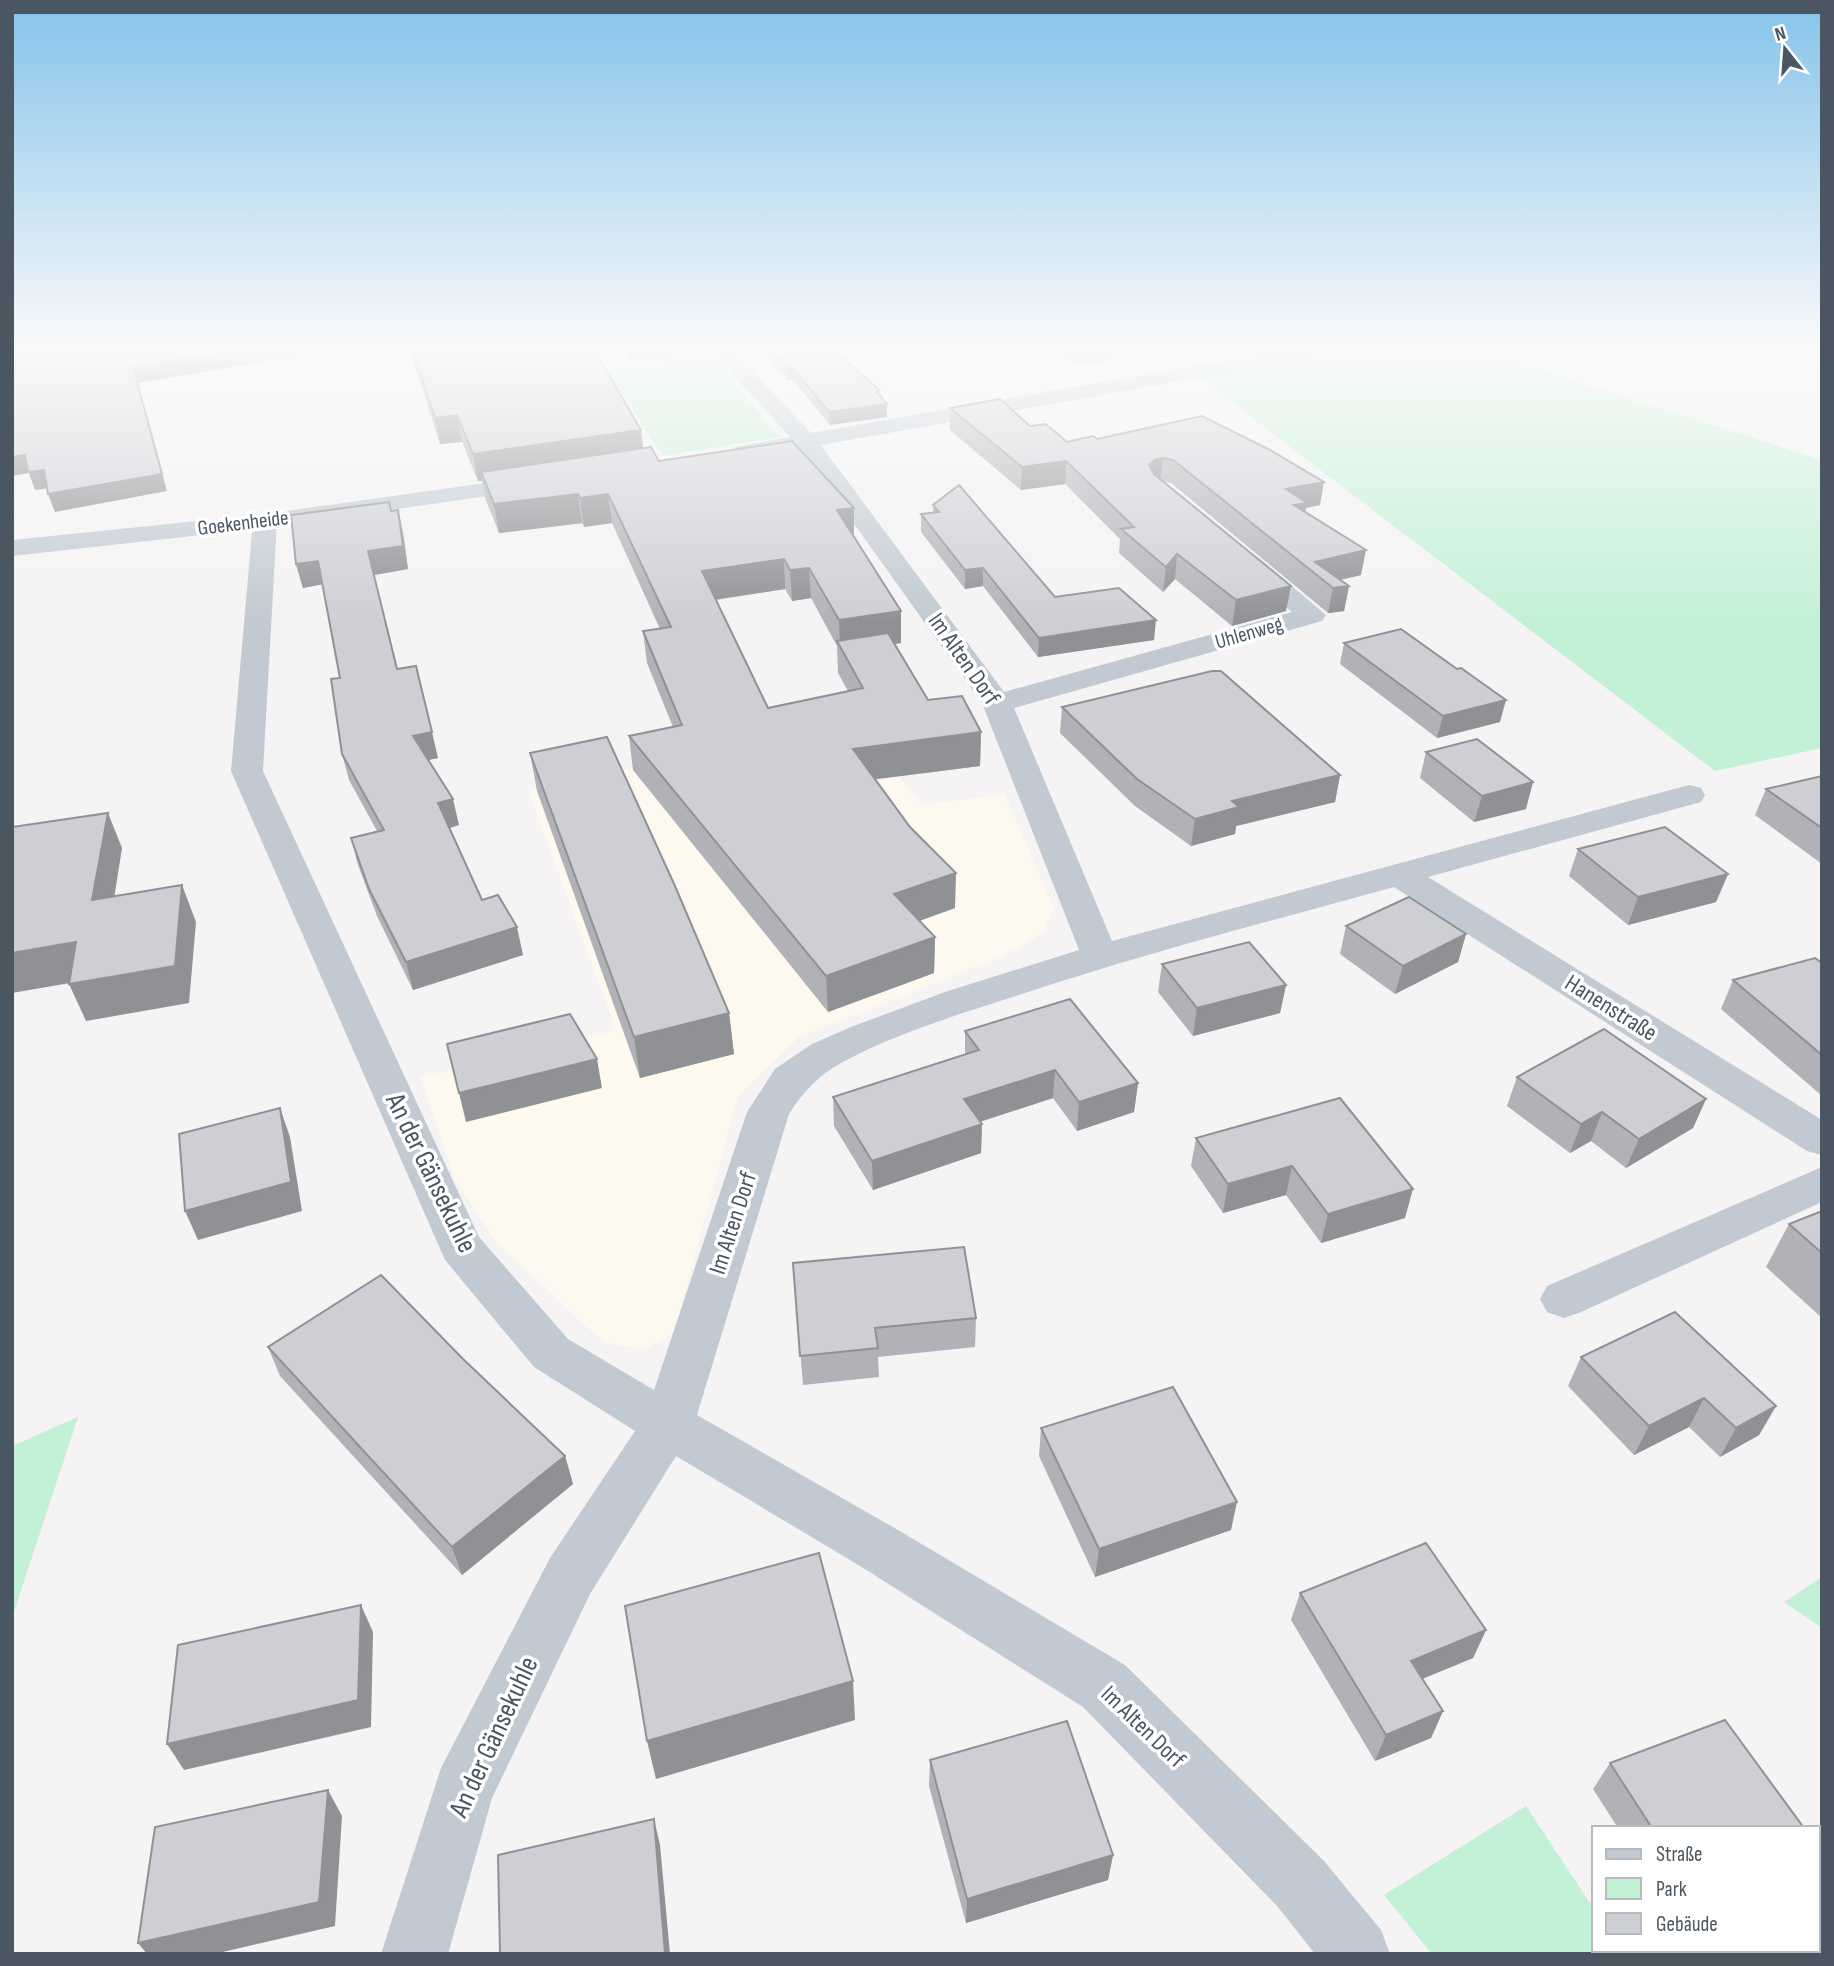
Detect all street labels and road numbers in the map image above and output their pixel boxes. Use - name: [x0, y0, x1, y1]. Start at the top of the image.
- street label: Goekenheide: [196, 505, 290, 541]
- street label: Im Alten Dorf: [922, 607, 1007, 712]
- street label: Uhlenweg: [1212, 611, 1286, 655]
- street label: Hanenstraße: [1560, 968, 1662, 1048]
- street label: An der Gänsekuhle: [378, 1087, 484, 1258]
- street label: Im Alten Dorf: [703, 1167, 763, 1278]
- street label: An der Gänsekuhle: [442, 1652, 546, 1823]
- street label: Im Alten Dorf: [1095, 1680, 1192, 1775]

